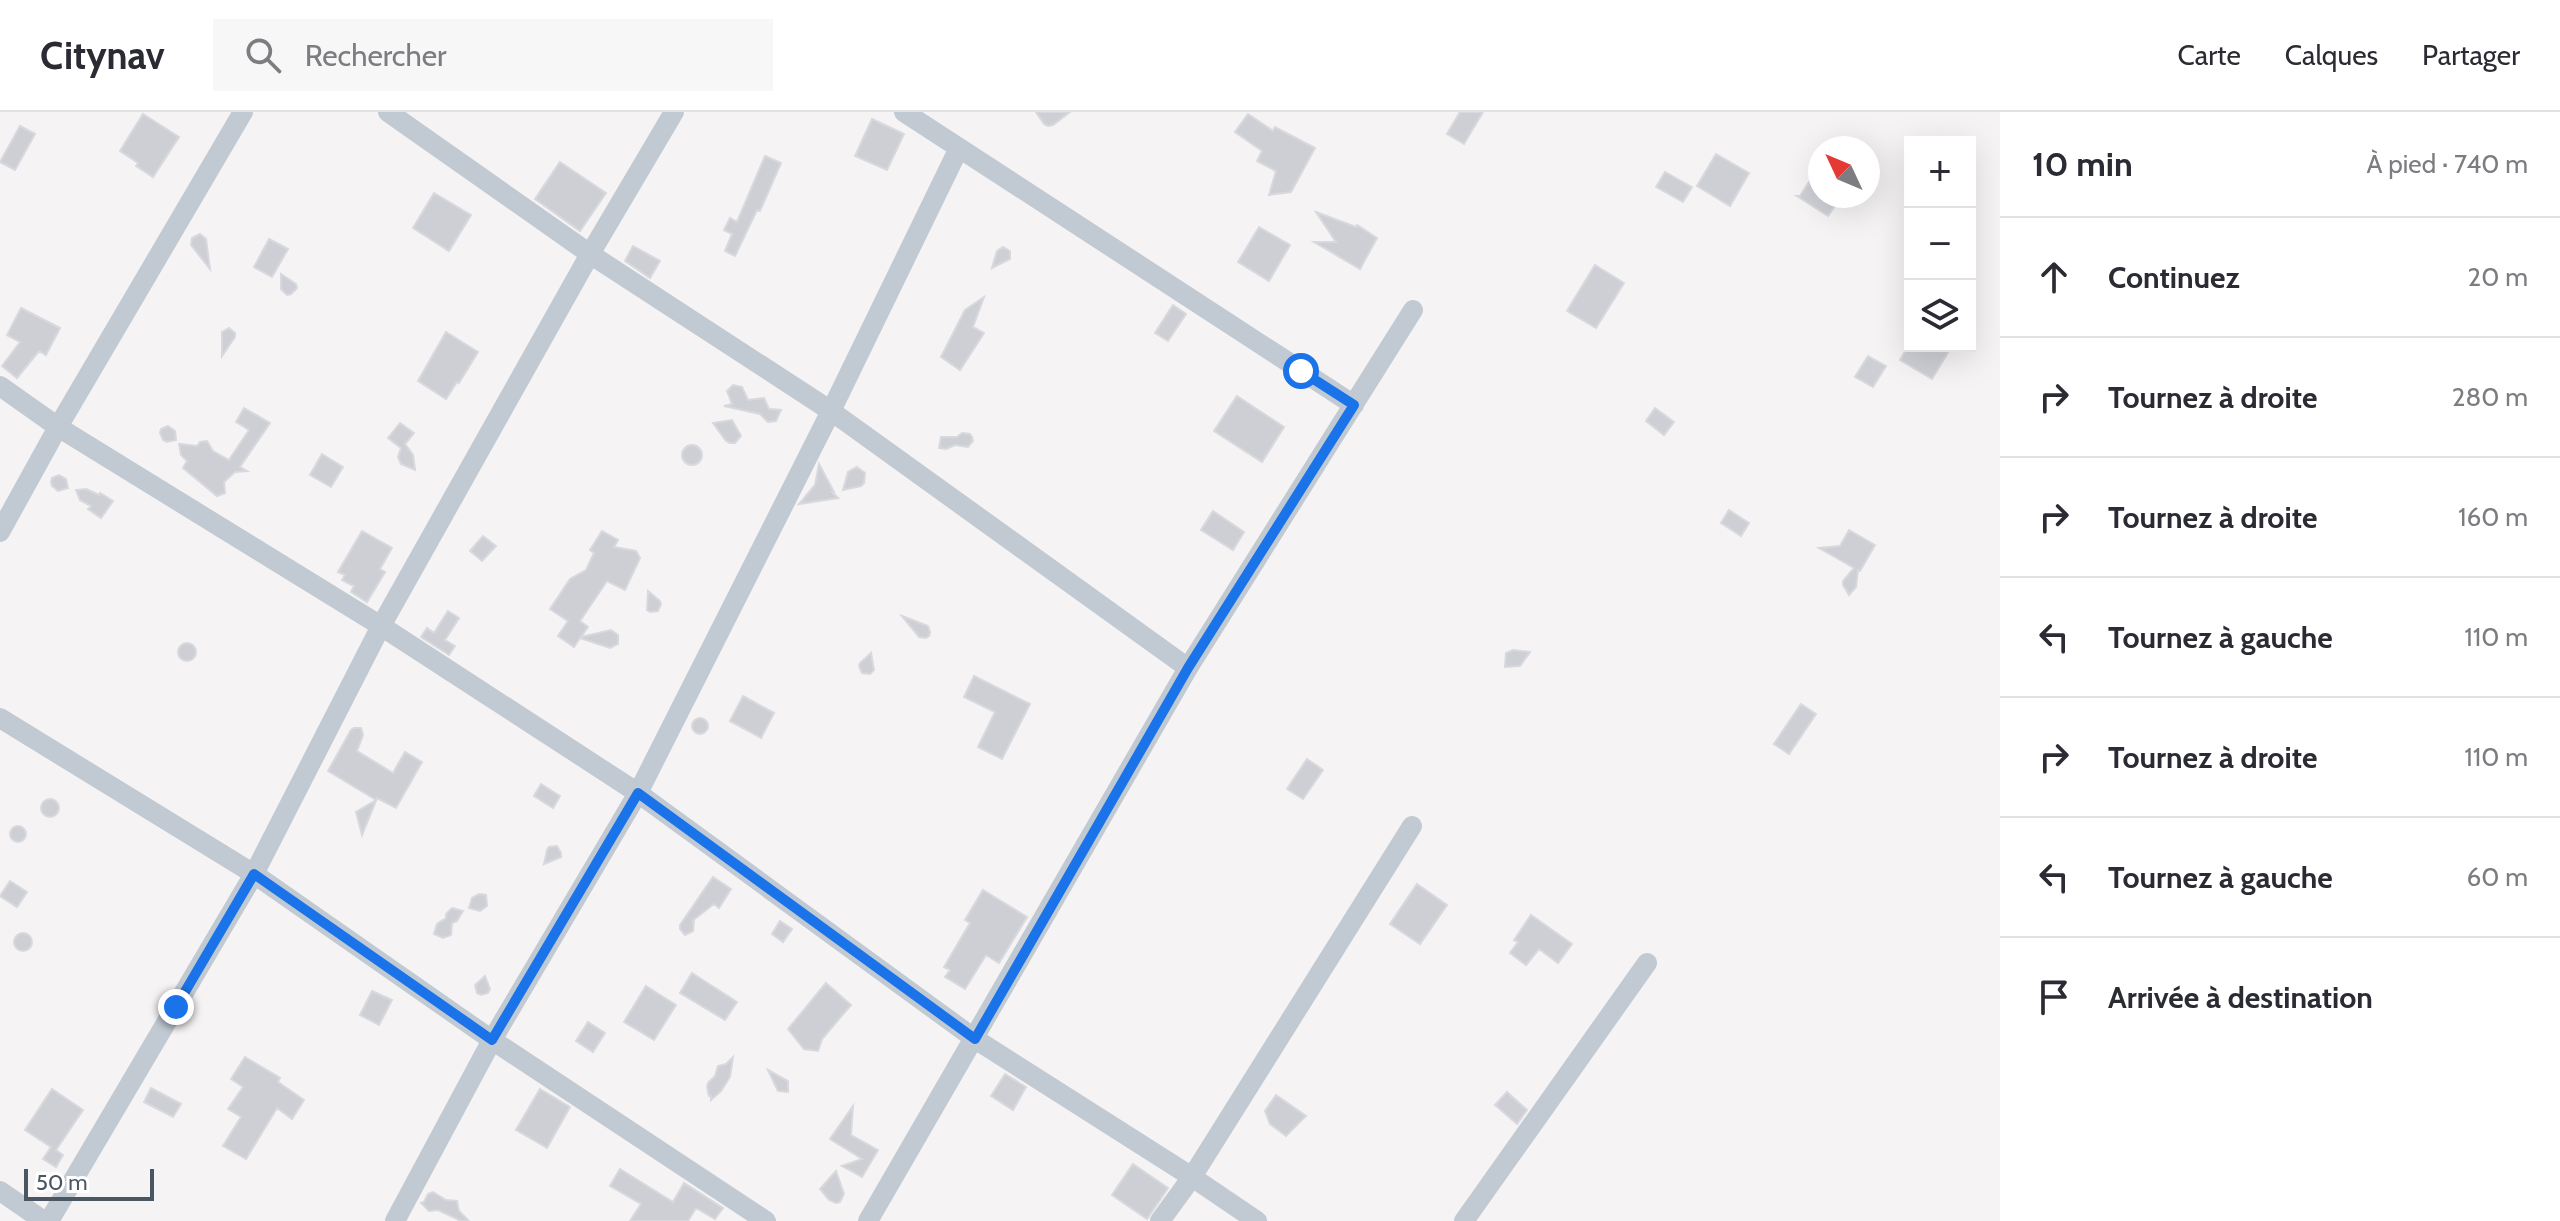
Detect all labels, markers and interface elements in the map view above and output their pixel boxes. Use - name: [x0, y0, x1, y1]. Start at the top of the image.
- search box: [213, 19, 773, 91]
- text: Citynav: [40, 32, 165, 79]
- icon: search: [241, 33, 285, 77]
- text: Rechercher: [305, 37, 447, 74]
- text: Carte: [2178, 38, 2241, 72]
- text: Calques: [2285, 38, 2378, 72]
- text: Partager: [2422, 38, 2520, 72]
- north arrow: [1808, 136, 1880, 208]
- map controls: [1904, 136, 1976, 352]
- button: +: [1904, 136, 1976, 208]
- text: 10 min: [2032, 143, 2133, 185]
- text: À pied · 740 m: [2367, 148, 2528, 180]
- button: −: [1904, 208, 1976, 280]
- icon: ahead: [2032, 255, 2076, 299]
- text: Continuez: [2108, 259, 2240, 296]
- text: 20 m: [2468, 261, 2528, 293]
- button: layers: [1904, 280, 1976, 352]
- route start: [1283, 353, 1319, 389]
- icon: right: [2032, 375, 2076, 419]
- text: Tournez à droite: [2108, 379, 2317, 416]
- text: 280 m: [2452, 381, 2528, 413]
- icon: right: [2032, 495, 2076, 539]
- text: Tournez à droite: [2108, 499, 2317, 536]
- text: 160 m: [2458, 501, 2528, 533]
- icon: left: [2032, 615, 2076, 659]
- text: Tournez à gauche: [2108, 619, 2333, 656]
- text: 110 m: [2464, 621, 2528, 653]
- icon: right: [2032, 735, 2076, 779]
- text: Tournez à droite: [2108, 739, 2317, 776]
- text: 110 m: [2464, 741, 2528, 773]
- icon: left: [2032, 855, 2076, 899]
- text: Tournez à gauche: [2108, 859, 2333, 896]
- text: 60 m: [2466, 861, 2528, 893]
- icon: arrive: [2032, 975, 2076, 1019]
- text: Arrivée à destination: [2108, 979, 2373, 1016]
- route end: [158, 989, 194, 1025]
- scale bar: [24, 1165, 154, 1201]
- text: 50 m: [36, 1169, 88, 1196]

